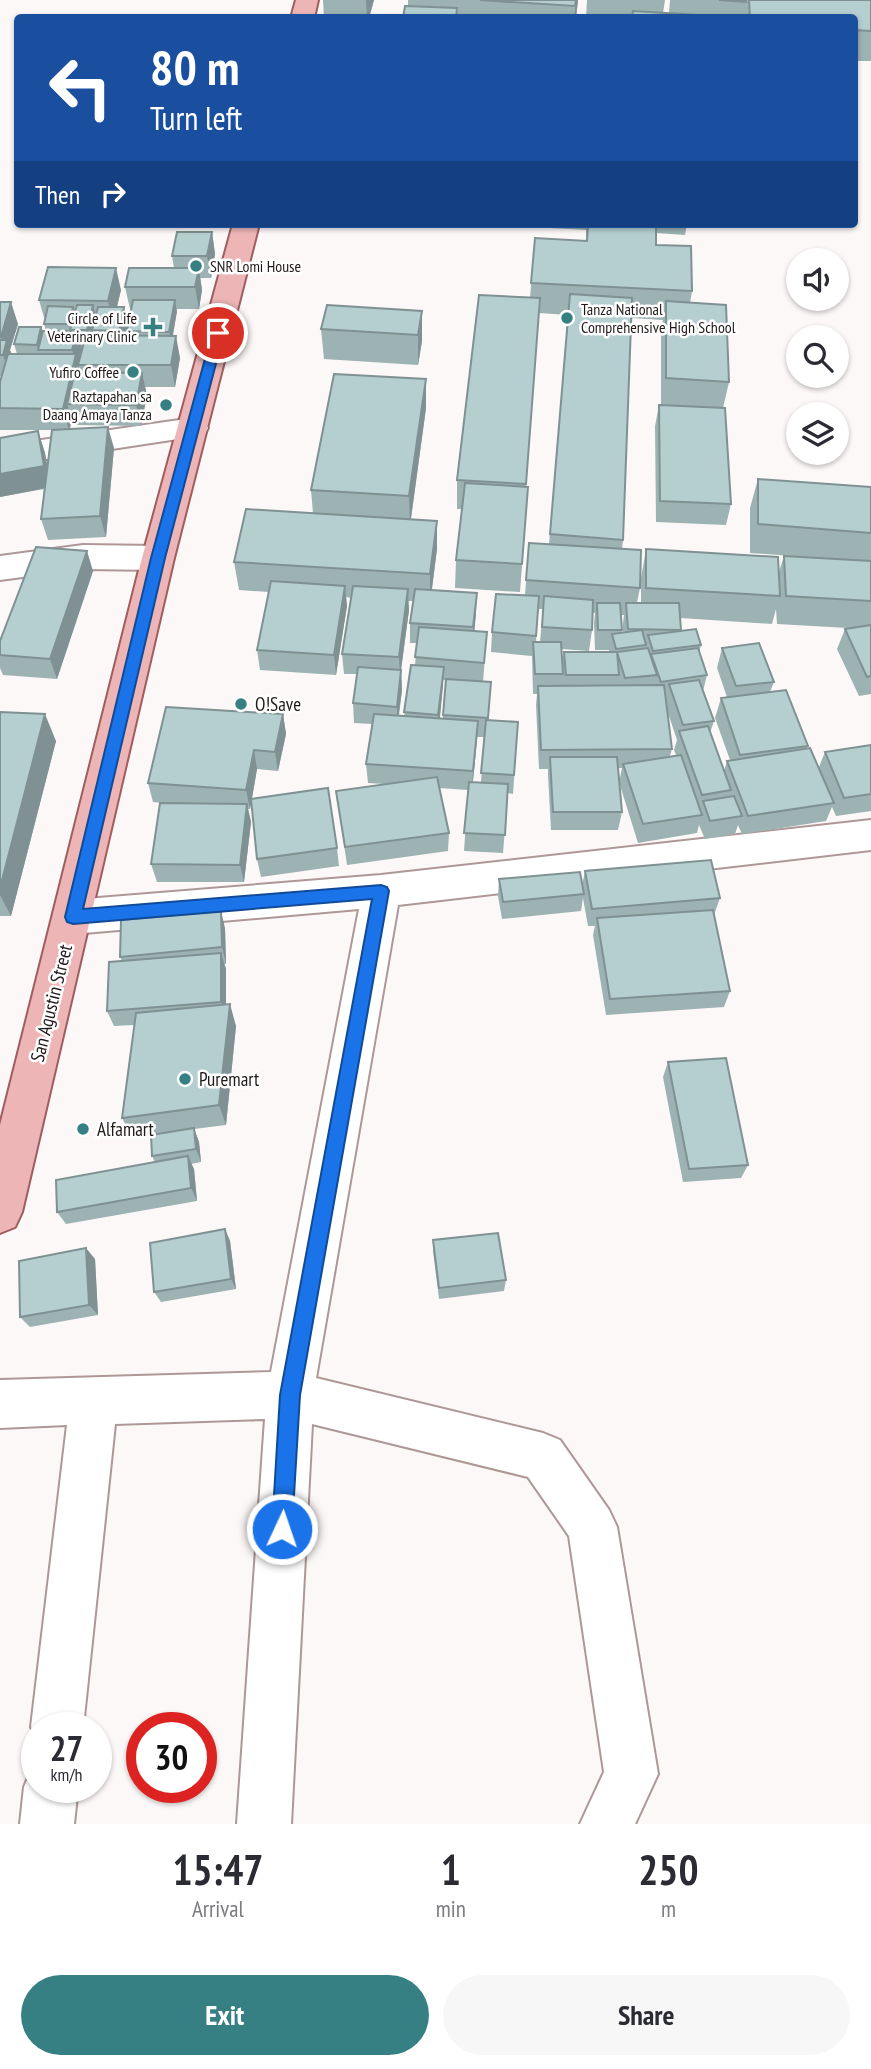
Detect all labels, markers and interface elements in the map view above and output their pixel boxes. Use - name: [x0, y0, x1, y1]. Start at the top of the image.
- text: 80 m: [150, 35, 239, 99]
- icon: left: [35, 42, 126, 133]
- text: Turn left: [150, 97, 242, 139]
- icon: right: [94, 175, 132, 213]
- text: Then: [35, 178, 80, 211]
- map controls: [786, 248, 849, 465]
- button: sound: [786, 248, 849, 311]
- place label: SNR Lomi House: [210, 256, 301, 276]
- marker: SNR Lomi House: [188, 258, 204, 274]
- place label: Tanza National Comprehensive High School: [581, 299, 736, 337]
- pin: [188, 303, 248, 363]
- place label: Circle of Life Veterinary Clinic: [47, 308, 137, 346]
- marker: Tanza National Comprehensive High School: [559, 310, 575, 326]
- icon: arrive: [199, 314, 237, 352]
- marker: Circle of Life Veterinary Clinic: [143, 317, 163, 337]
- button: search: [786, 325, 849, 388]
- place label: Yufiro Coffee: [49, 362, 119, 382]
- marker: Yufiro Coffee: [125, 364, 141, 380]
- place label: Raztapahan sa Daang Amaya Tanza: [43, 386, 152, 424]
- marker: Raztapahan sa Daang Amaya Tanza: [158, 397, 174, 413]
- button: layers: [786, 402, 849, 465]
- place label: O!Save: [255, 692, 301, 716]
- marker: O!Save: [233, 696, 249, 712]
- street label: San Agustin Street: [25, 941, 77, 1064]
- place label: Puremart: [199, 1067, 260, 1091]
- marker: Puremart: [177, 1071, 193, 1087]
- place label: Alfamart: [97, 1117, 155, 1141]
- marker: Alfamart: [75, 1121, 91, 1137]
- position arrow: [245, 1492, 319, 1566]
- speed limit sign: 30: [126, 1712, 217, 1803]
- text: 27: [50, 1725, 83, 1771]
- text: km/h: [51, 1763, 82, 1786]
- text: 15:47: [172, 1842, 263, 1897]
- text: 1: [441, 1842, 461, 1897]
- text: 250: [638, 1842, 699, 1897]
- text: Arrival: [192, 1894, 244, 1923]
- text: min: [436, 1894, 466, 1923]
- text: m: [661, 1894, 676, 1923]
- button: Exit: [21, 1975, 429, 2055]
- button: Share: [443, 1975, 850, 2055]

